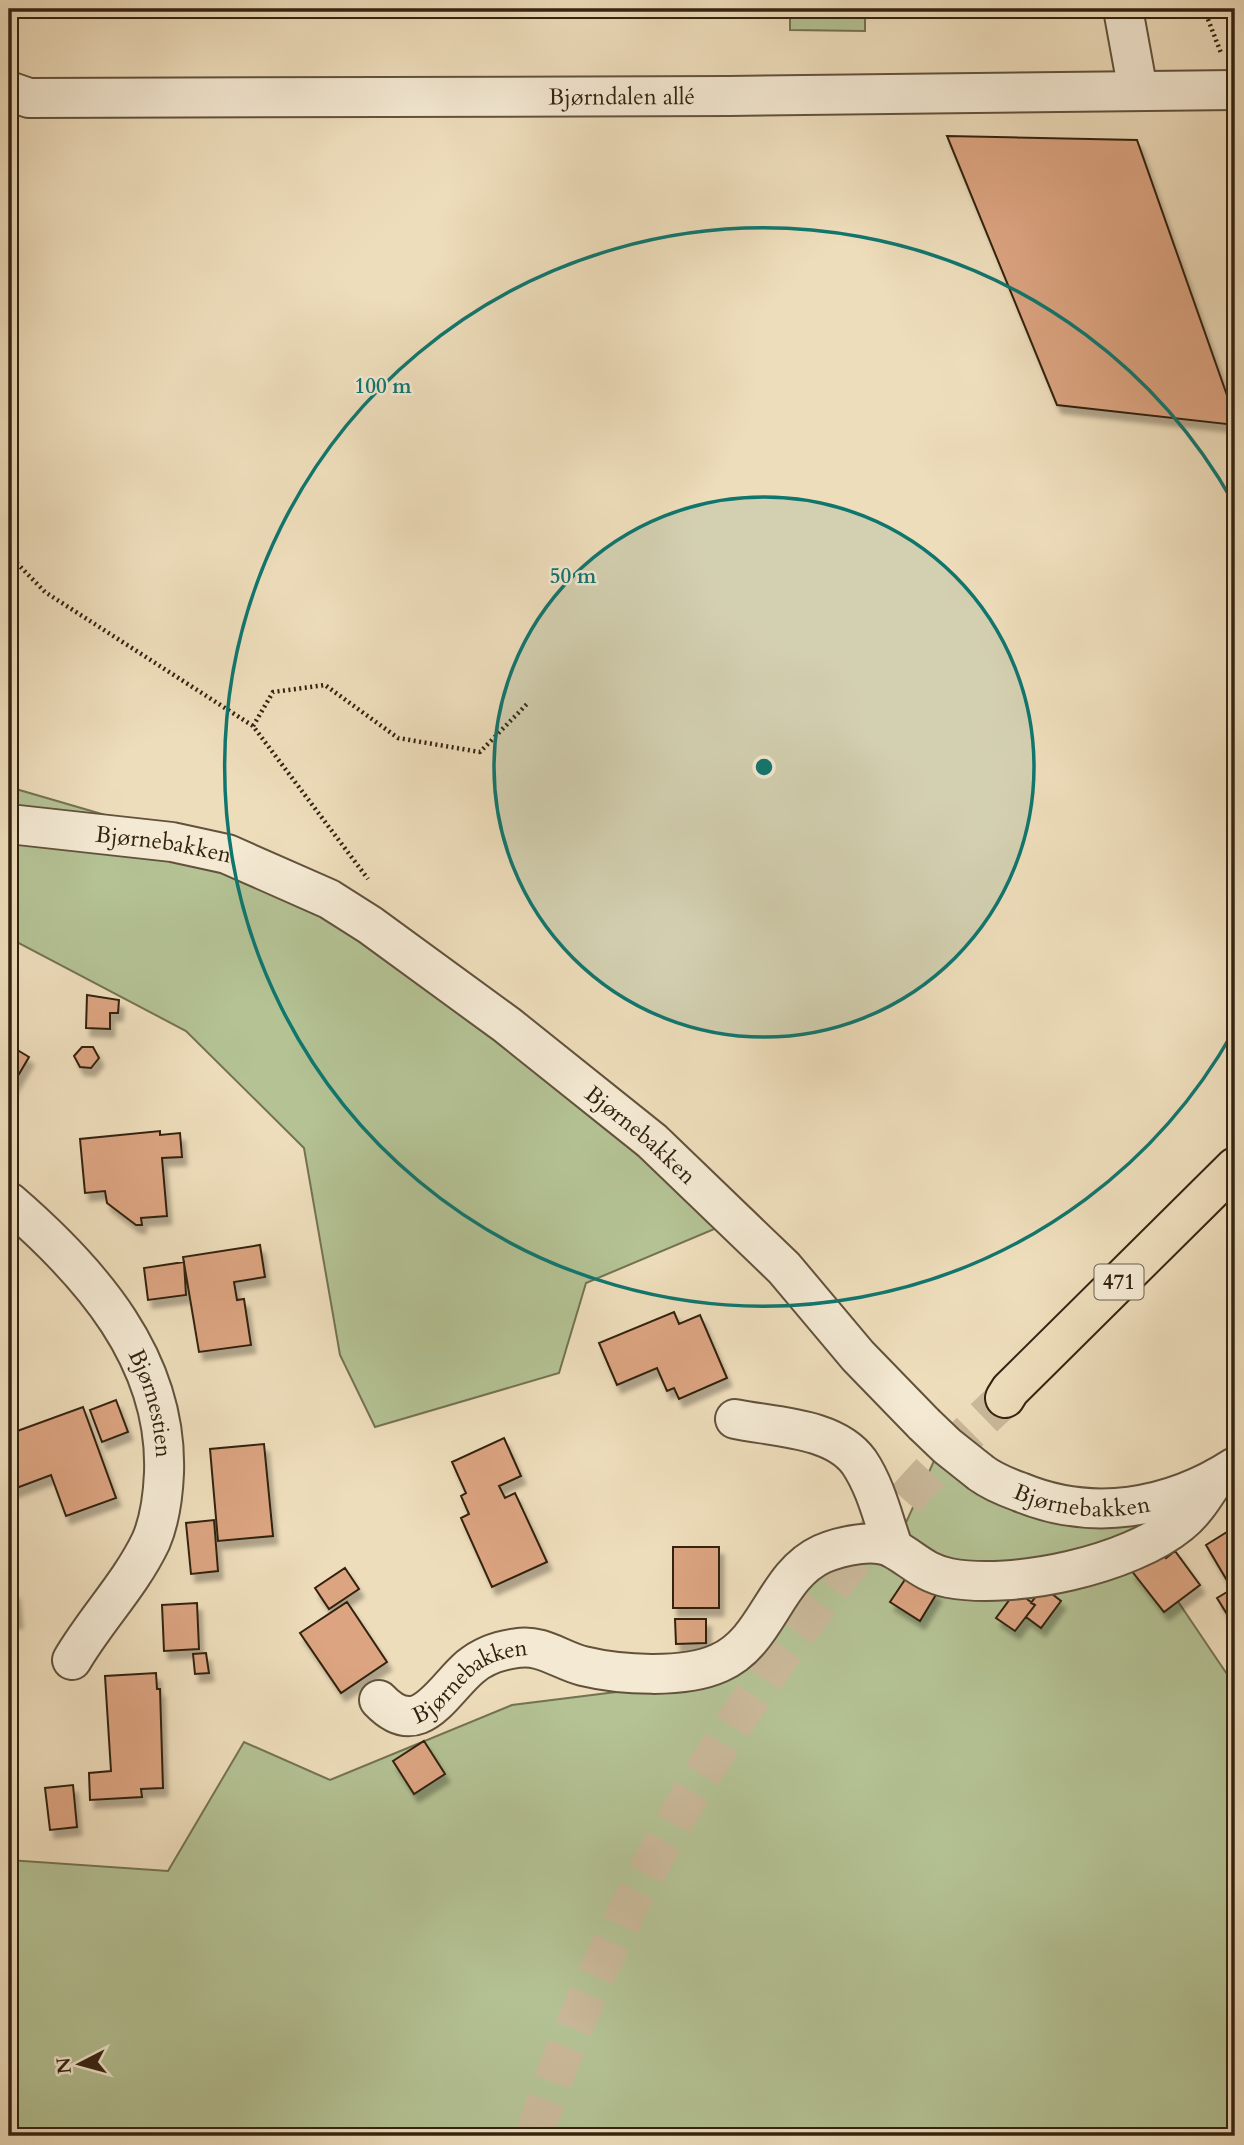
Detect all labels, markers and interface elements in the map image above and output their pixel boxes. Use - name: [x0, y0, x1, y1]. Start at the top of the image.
- street label: Bjørndalen allé: [549, 81, 695, 112]
- text: 100 m: [354, 372, 412, 401]
- text: 50 m: [550, 562, 597, 591]
- centre of rings: [752, 755, 776, 779]
- street label: Bjørnebakken: [94, 818, 235, 870]
- street label: Bjørnebakken: [579, 1078, 703, 1191]
- road number: 471: [1094, 1264, 1144, 1300]
- street label: Bjørnestien: [122, 1344, 180, 1458]
- street label: Bjørnebakken: [1009, 1476, 1153, 1524]
- street label: Bjørnebakken: [407, 1632, 529, 1731]
- north arrow: [46, 2030, 116, 2100]
- text: N: [50, 2056, 78, 2075]

